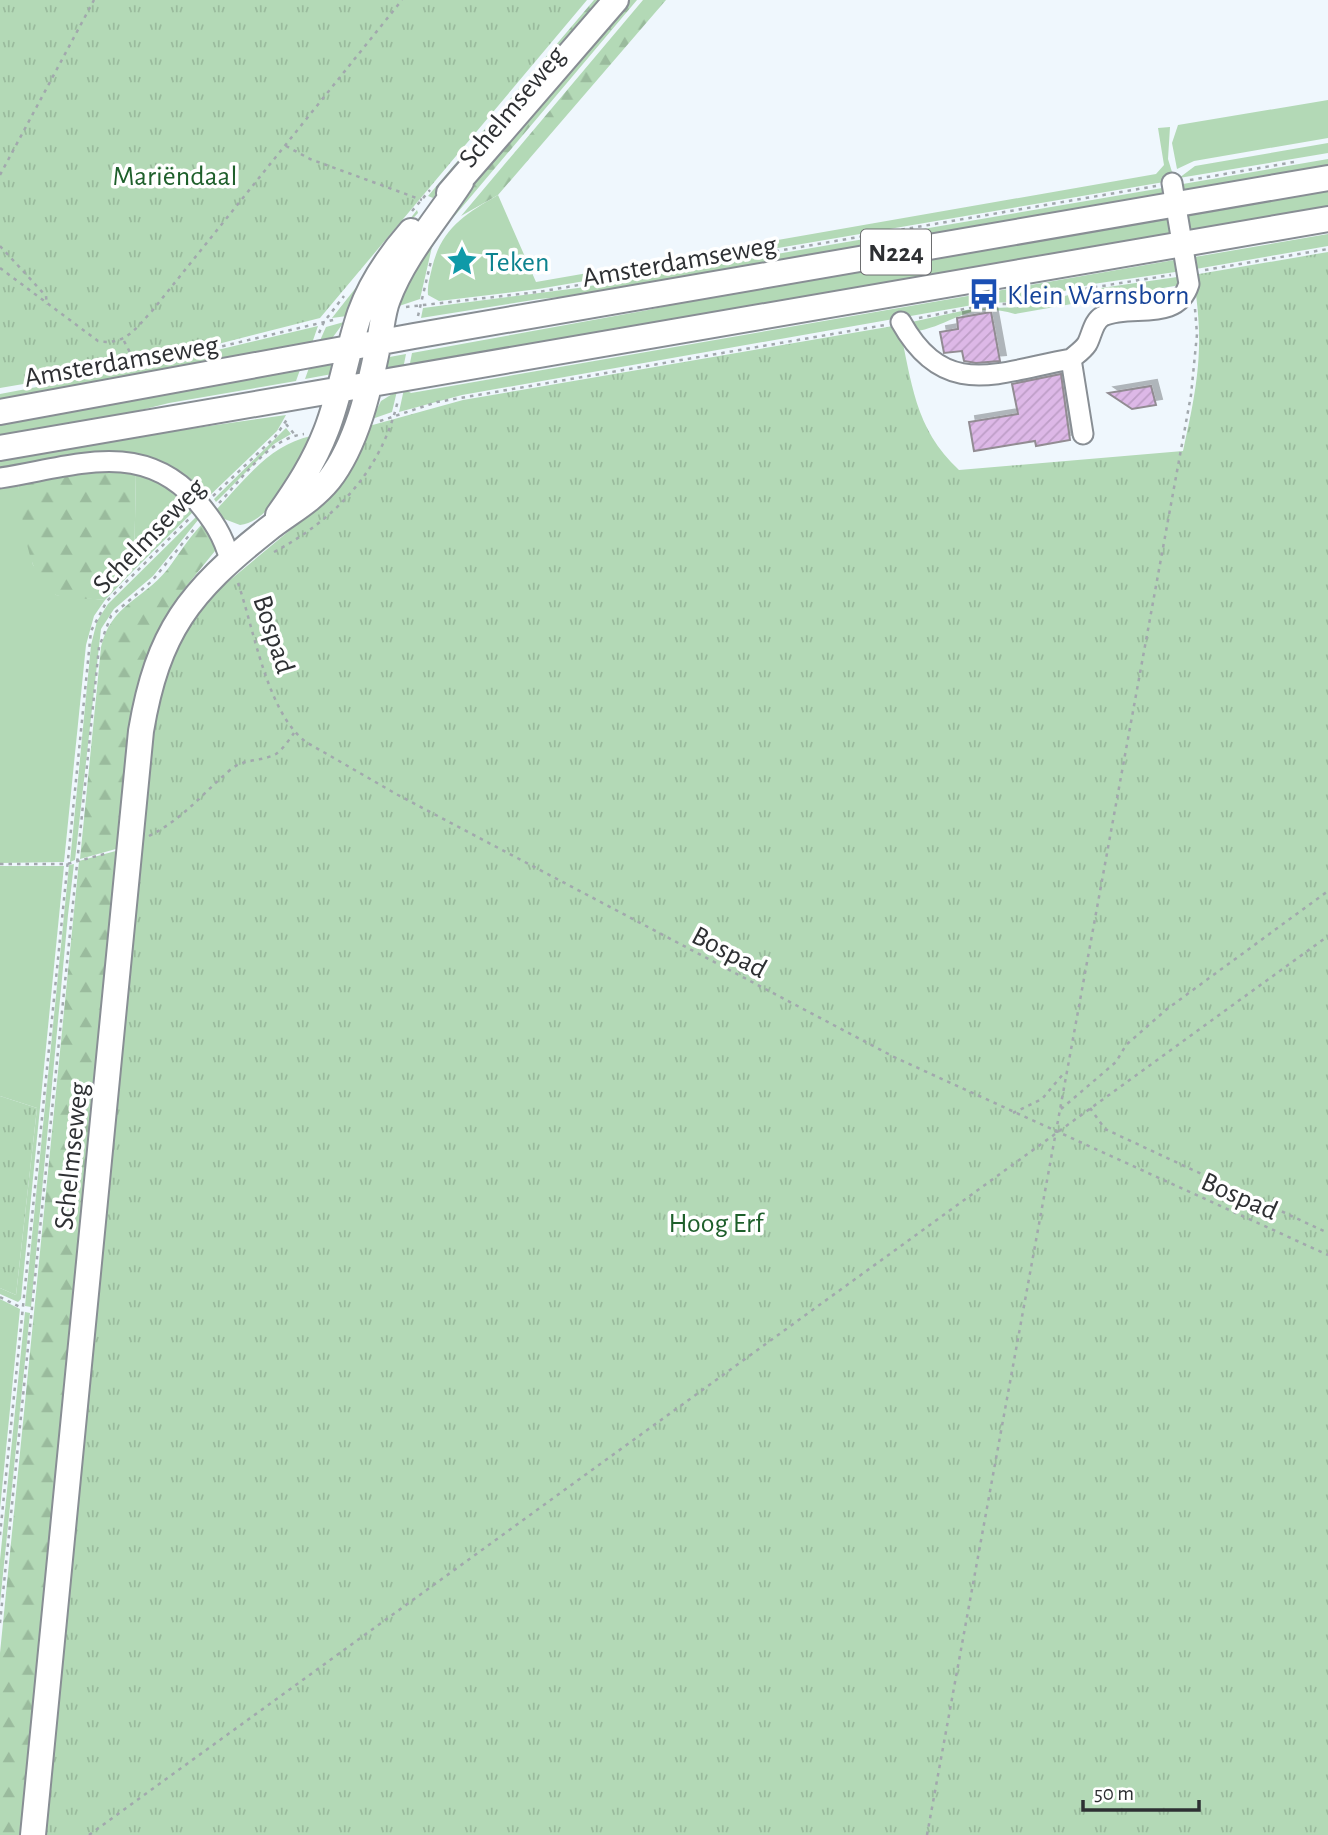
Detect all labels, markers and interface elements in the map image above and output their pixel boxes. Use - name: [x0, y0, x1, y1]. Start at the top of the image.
- street label: Schelmseweg: [454, 41, 571, 173]
- park label: Mariëndaal: [113, 163, 237, 191]
- road number: N224: [861, 230, 931, 274]
- street label: Amsterdamseweg: [580, 231, 779, 293]
- place icon: Teken: [445, 244, 479, 278]
- place label: Teken: [485, 249, 549, 277]
- bus stop icon: Klein Warnsborn: [967, 277, 1001, 311]
- place label: Klein Warnsborn: [1007, 282, 1189, 310]
- street label: Amsterdamseweg: [22, 331, 221, 393]
- street label: Schelmseweg: [88, 473, 211, 599]
- street label: Bospad: [247, 592, 299, 677]
- street label: Bospad: [687, 922, 771, 984]
- street label: Schelmseweg: [50, 1081, 94, 1231]
- street label: Bospad: [1197, 1168, 1282, 1226]
- park label: Hoog Erf: [668, 1210, 765, 1238]
- scale bar: [1083, 1769, 1198, 1813]
- text: 50 m: [1094, 1783, 1134, 1804]

